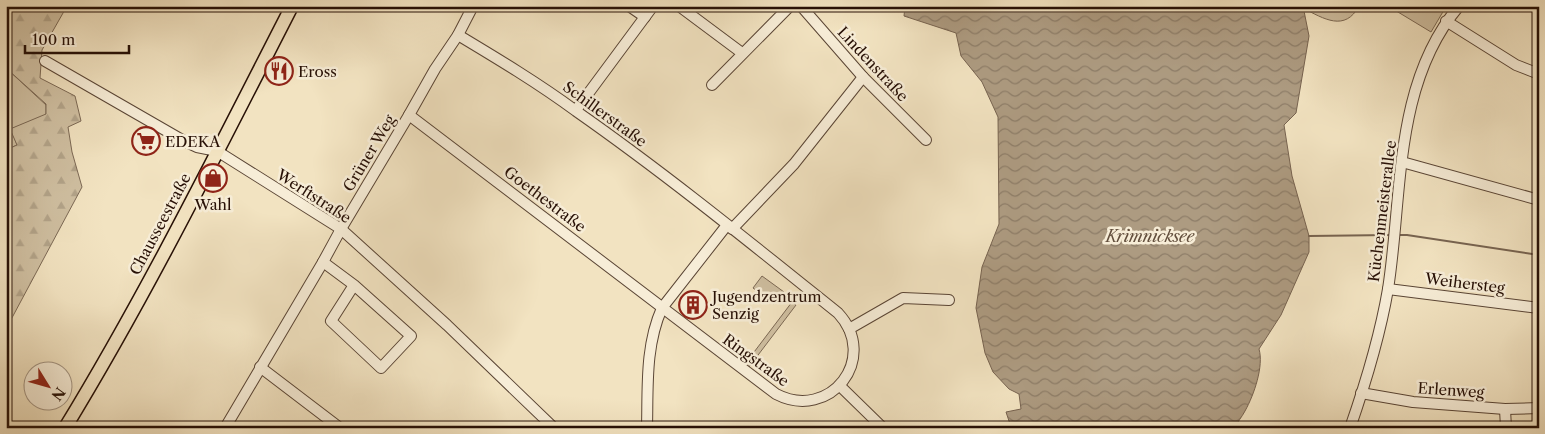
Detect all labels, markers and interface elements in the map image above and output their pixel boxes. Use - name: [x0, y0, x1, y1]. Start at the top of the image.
- scale bar: [25, 22, 129, 54]
- street label: Lindenstraße: [834, 23, 912, 105]
- text: 100 m: [32, 30, 75, 49]
- restaurant icon: Eross: [264, 56, 294, 86]
- place label: Eross: [298, 62, 337, 81]
- street label: Schillerstraße: [559, 77, 651, 151]
- street label: Grüner Weg: [339, 111, 399, 195]
- supermarket icon: EDEKA: [131, 126, 161, 156]
- place label: EDEKA: [165, 132, 221, 151]
- street label: Küchenmeisterallee: [1364, 139, 1400, 283]
- street label: Goethestraße: [500, 162, 590, 236]
- shop icon: Wahl: [198, 163, 228, 193]
- street label: Werftstraße: [272, 164, 355, 227]
- street label: Chausseestraße: [125, 170, 195, 278]
- place label: Wahl: [194, 195, 232, 214]
- water label: Krimnicksee: [1104, 226, 1195, 246]
- street label: Weihersteg: [1423, 269, 1506, 297]
- place label: Jugendzentrum Senzig: [710, 287, 822, 323]
- building icon: Jugendzentrum Senzig: [678, 290, 708, 320]
- street label: Ringstraße: [719, 330, 793, 390]
- north arrow: [22, 362, 72, 412]
- street label: Erlenweg: [1417, 378, 1485, 402]
- text: N: [48, 384, 69, 404]

